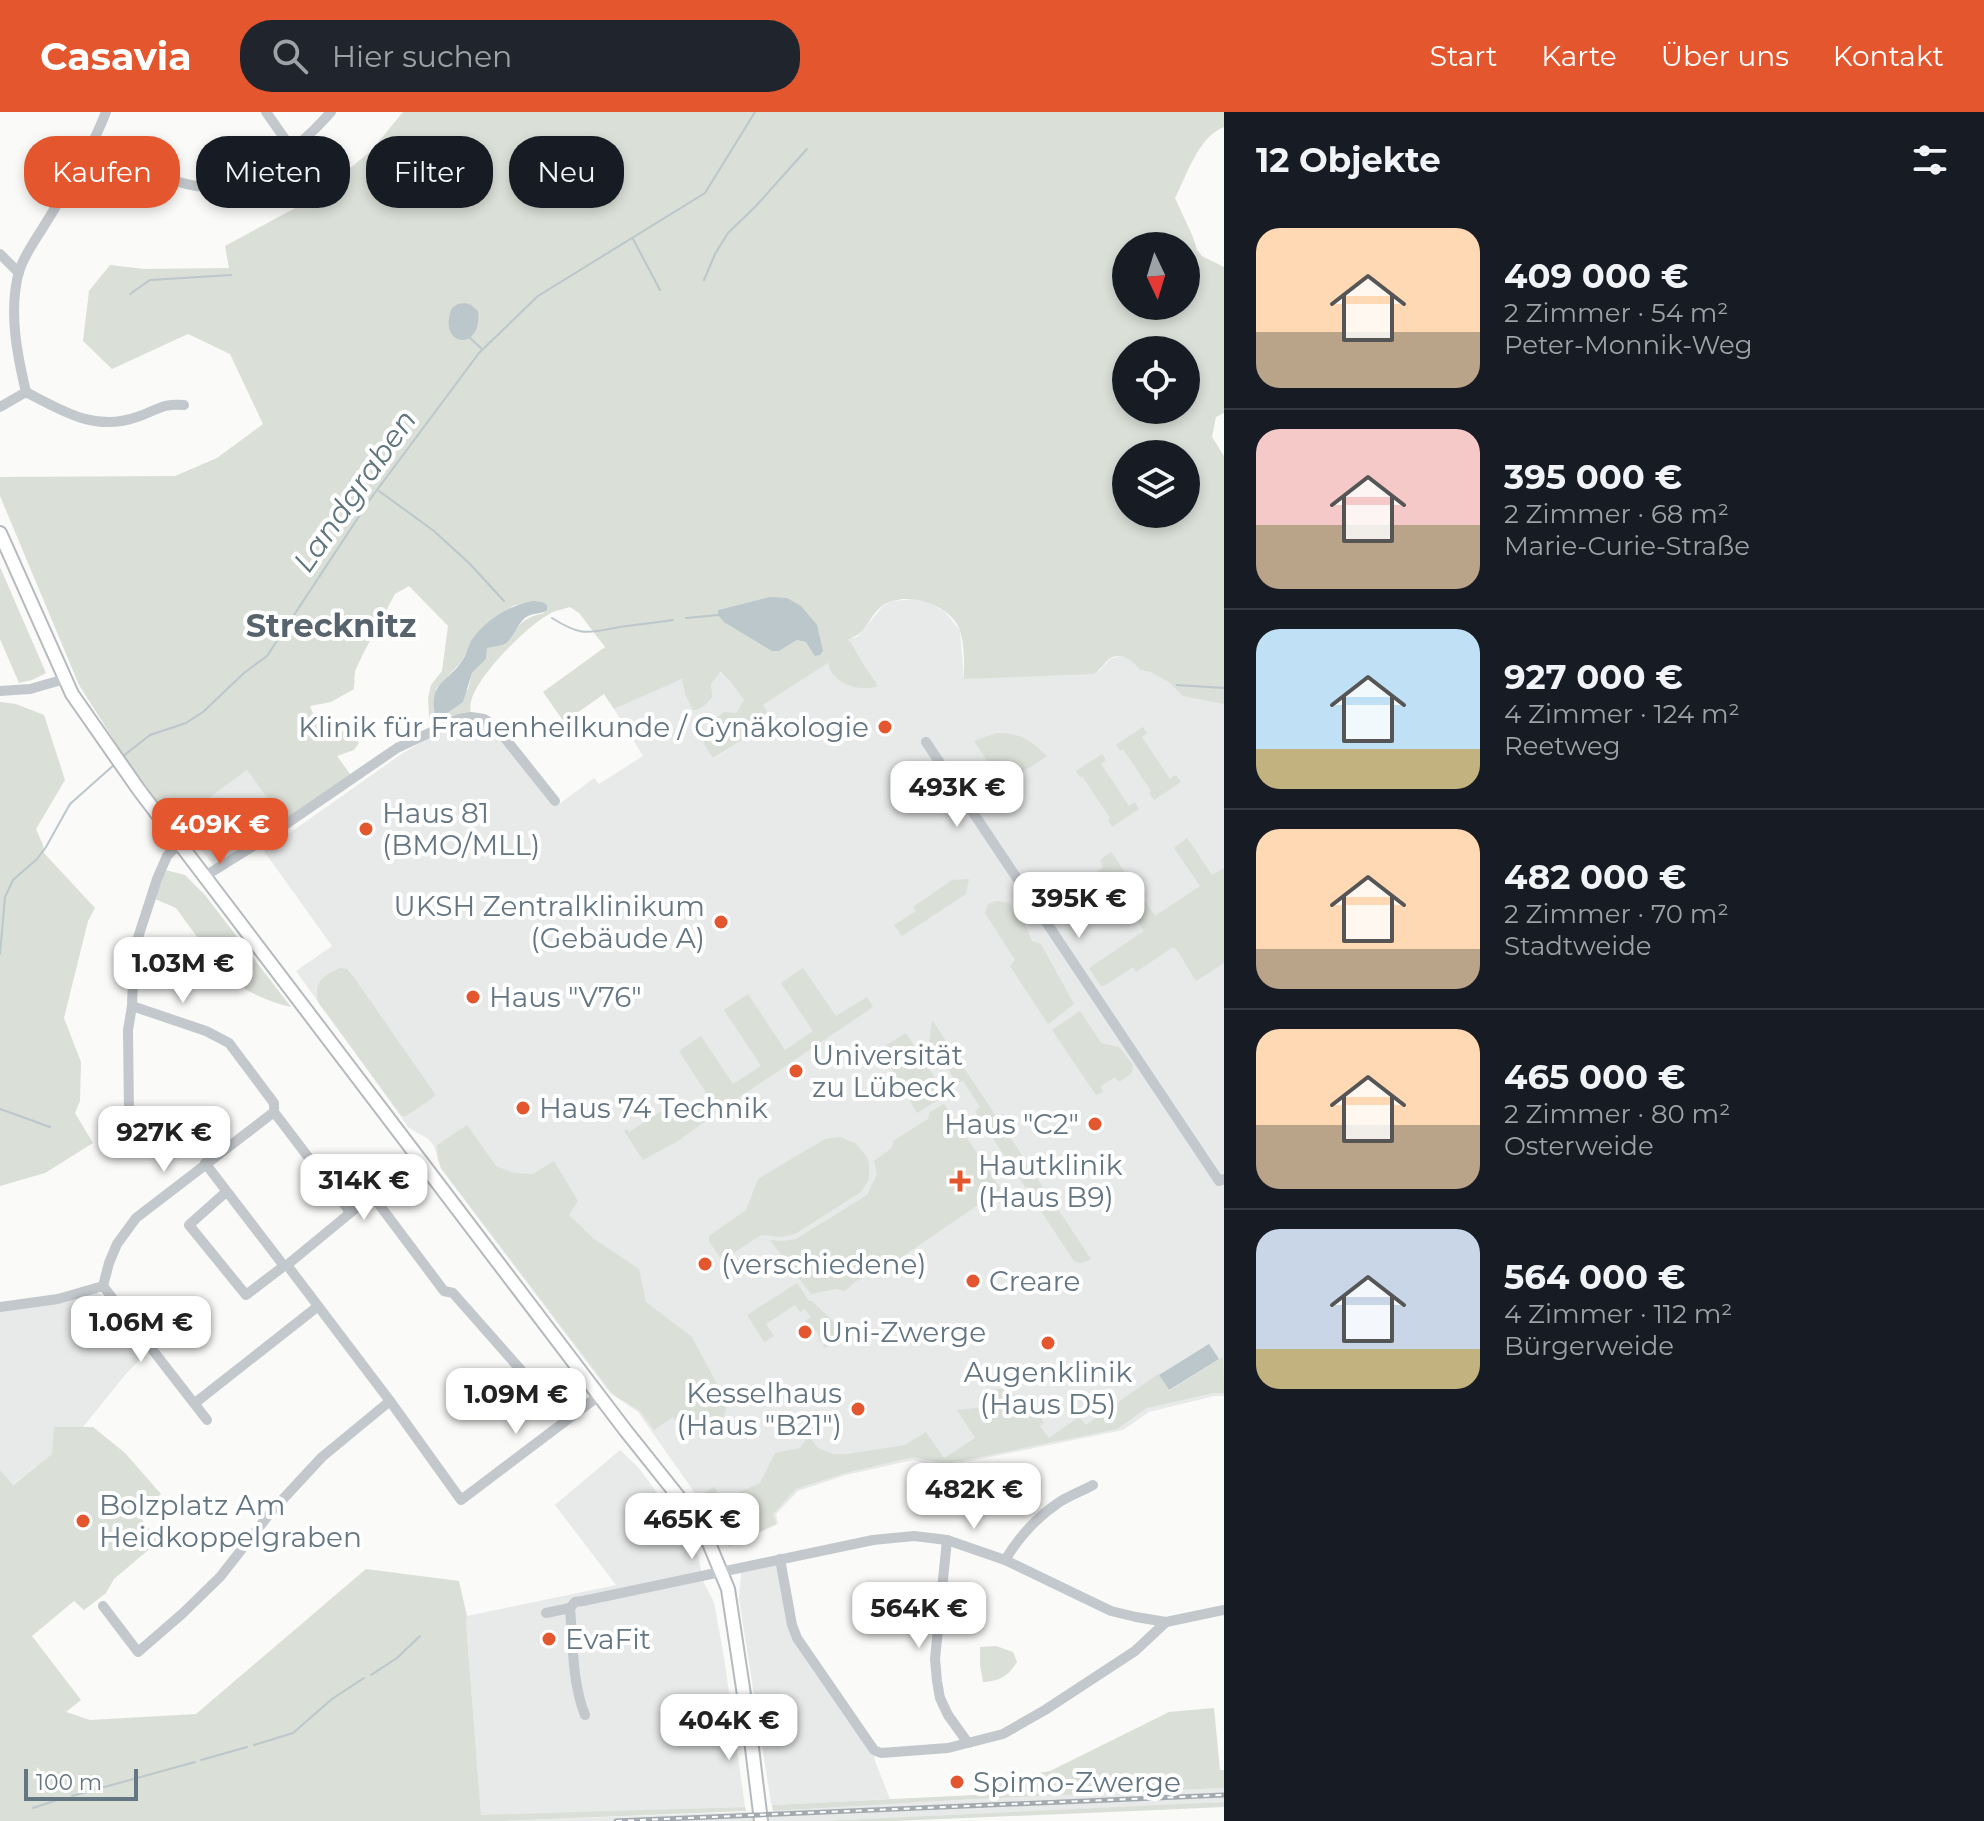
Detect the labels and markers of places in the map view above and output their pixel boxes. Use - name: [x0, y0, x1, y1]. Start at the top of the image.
- place label: Klinik für Frauenheilkunde / Gynäkologie: [298, 710, 869, 744]
- marker: Klinik für Frauenheilkunde / Gynäkologie: [876, 718, 894, 736]
- pin: 493K €: [892, 761, 1022, 829]
- place label: Haus 81 (BMO/MLL): [382, 796, 540, 862]
- pin: 409K €: [155, 798, 285, 866]
- marker: Haus 81 (BMO/MLL): [357, 820, 375, 838]
- pin: 395K €: [1014, 872, 1144, 940]
- place label: UKSH Zentralklinikum (Gebäude A): [394, 889, 705, 955]
- marker: UKSH Zentralklinikum (Gebäude A): [712, 913, 730, 931]
- pin: 1.03M €: [109, 937, 257, 1005]
- place label: Haus "V76": [489, 980, 642, 1014]
- marker: Haus "V76": [464, 988, 482, 1006]
- place label: Universität zu Lübeck: [812, 1038, 963, 1104]
- marker: Universität zu Lübeck: [787, 1062, 805, 1080]
- place label: Haus 74 Technik: [539, 1091, 768, 1125]
- marker: Haus 74 Technik: [514, 1099, 532, 1117]
- pin: 927K €: [99, 1106, 229, 1174]
- place label: Haus "C2": [944, 1107, 1079, 1141]
- marker: Haus "C2": [1086, 1115, 1104, 1133]
- place label: Hautklinik (Haus B9): [978, 1148, 1123, 1214]
- pin: 314K €: [299, 1154, 429, 1222]
- marker: Hautklinik (Haus B9): [949, 1170, 971, 1192]
- place label: (verschiedene): [721, 1247, 927, 1281]
- marker: (verschiedene): [696, 1255, 714, 1273]
- place label: Creare: [989, 1264, 1081, 1298]
- marker: Creare: [964, 1272, 982, 1290]
- pin: 1.06M €: [67, 1296, 215, 1364]
- place label: Uni-Zwerge: [821, 1315, 986, 1349]
- marker: Uni-Zwerge: [796, 1323, 814, 1341]
- marker: Augenklinik (Haus D5): [1039, 1334, 1057, 1352]
- place label: Augenklinik (Haus D5): [964, 1355, 1133, 1421]
- pin: 1.09M €: [442, 1368, 590, 1436]
- place label: Kesselhaus (Haus "B21"): [676, 1376, 842, 1442]
- marker: Kesselhaus (Haus "B21"): [849, 1400, 867, 1418]
- pin: 482K €: [909, 1463, 1039, 1531]
- place label: Bolzplatz Am Heidkoppelgraben: [99, 1488, 362, 1554]
- pin: 465K €: [627, 1493, 757, 1561]
- marker: Bolzplatz Am Heidkoppelgraben: [74, 1512, 92, 1530]
- pin: 564K €: [854, 1582, 984, 1650]
- place label: EvaFit: [565, 1622, 651, 1656]
- marker: EvaFit: [540, 1630, 558, 1648]
- pin: 404K €: [664, 1694, 794, 1762]
- place label: Spimo-Zwerge: [973, 1765, 1181, 1799]
- marker: Spimo-Zwerge: [948, 1773, 966, 1791]

